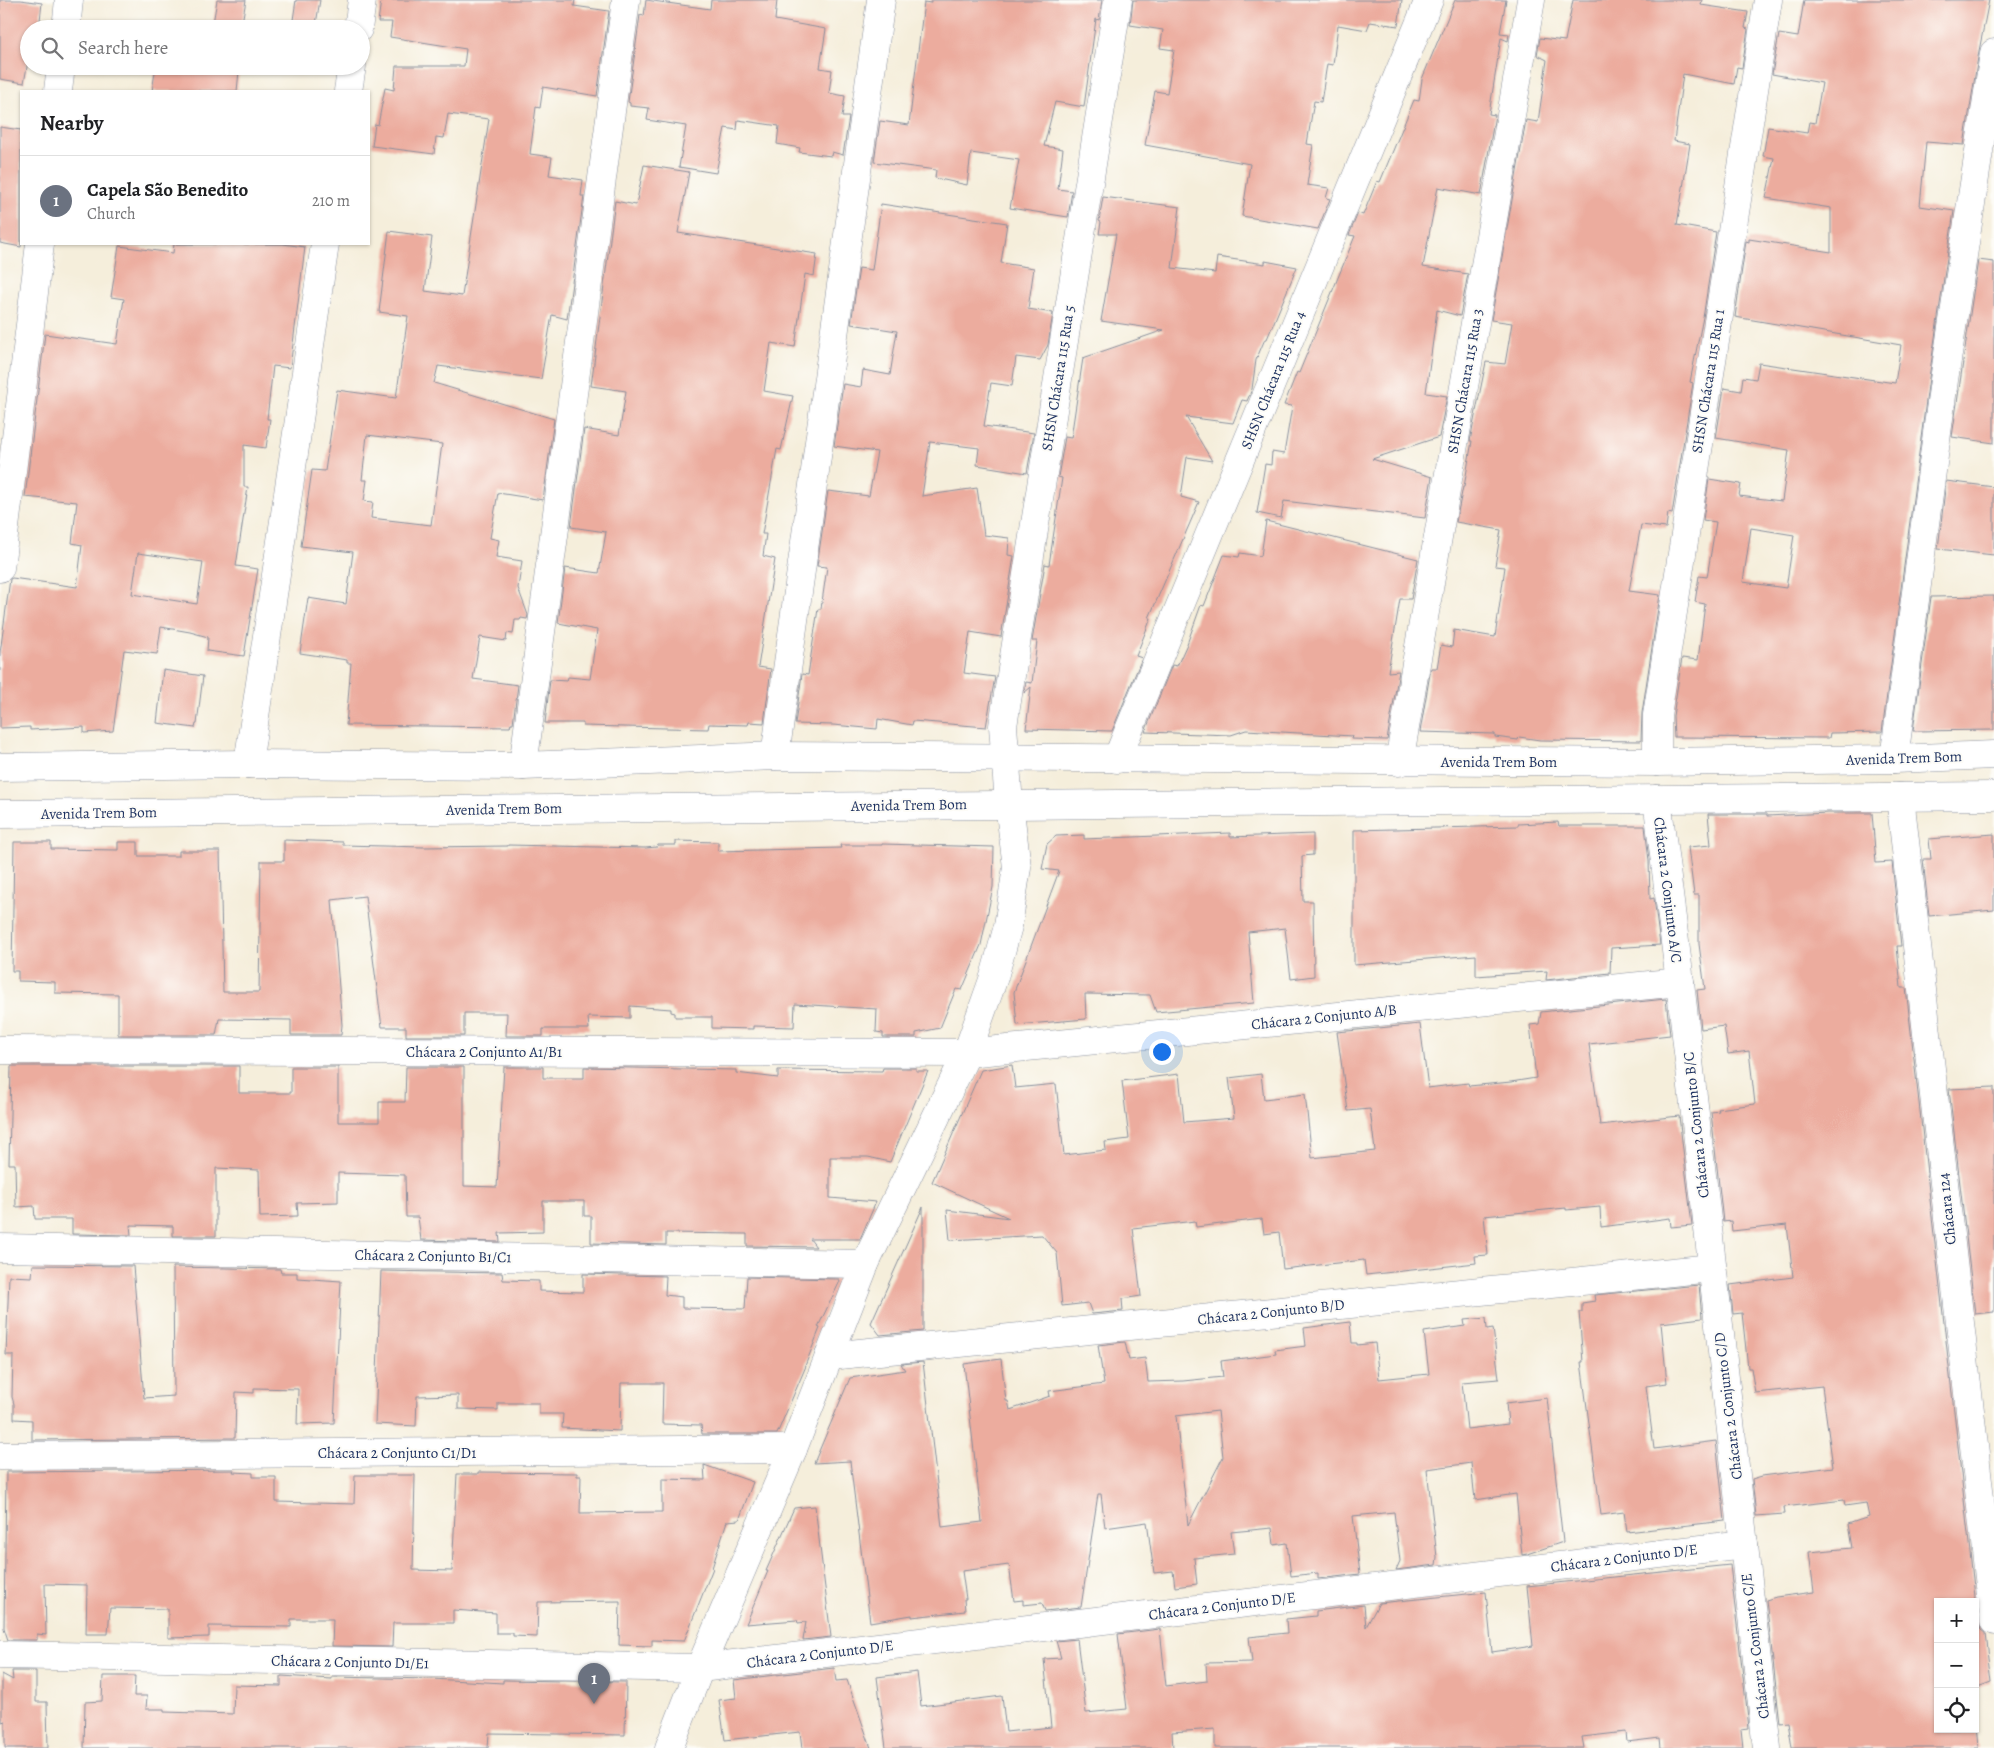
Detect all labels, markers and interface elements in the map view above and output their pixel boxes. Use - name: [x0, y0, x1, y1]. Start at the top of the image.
- search box: [20, 20, 370, 75]
- icon: search: [38, 34, 66, 62]
- text: Search here: [78, 35, 168, 61]
- text: Nearby: [40, 109, 103, 137]
- text: Capela São Benedito: [87, 177, 248, 203]
- text: 1: [53, 190, 59, 212]
- text: 210 m: [312, 190, 350, 212]
- text: Church: [87, 203, 136, 225]
- street label: SHSN Chácara 115 Rua 5: [1037, 304, 1079, 452]
- street label: SHSN Chácara 115 Rua 3: [1442, 307, 1488, 455]
- street label: SHSN Chácara 115 Rua 1: [1687, 307, 1729, 455]
- street label: SHSN Chácara 115 Rua 4: [1236, 308, 1310, 452]
- street label: Avenida Trem Bom: [1845, 746, 1963, 770]
- street label: Avenida Trem Bom: [1440, 752, 1558, 772]
- street label: Avenida Trem Bom: [850, 794, 968, 816]
- street label: Avenida Trem Bom: [445, 798, 563, 820]
- street label: Avenida Trem Bom: [40, 802, 158, 824]
- street label: Chácara 2 Conjunto A/C: [1649, 816, 1687, 964]
- street label: Chácara 2 Conjunto A/B: [1250, 999, 1398, 1035]
- your location: [1149, 1039, 1175, 1065]
- street label: Chácara 2 Conjunto A1/B1: [406, 1042, 562, 1062]
- street label: Chácara 2 Conjunto B/C: [1678, 1051, 1714, 1199]
- street label: Chácara 124: [1933, 1172, 1961, 1246]
- street label: Chácara 2 Conjunto B1/C1: [354, 1245, 512, 1267]
- street label: Chácara 2 Conjunto B/D: [1196, 1294, 1346, 1330]
- street label: Chácara 2 Conjunto C/D: [1709, 1331, 1747, 1481]
- street label: Chácara 2 Conjunto C1/D1: [318, 1443, 476, 1463]
- street label: Chácara 2 Conjunto D/E: [1549, 1539, 1699, 1577]
- street label: Chácara 2 Conjunto C/E: [1736, 1572, 1774, 1720]
- street label: Chácara 2 Conjunto D/E: [1147, 1587, 1297, 1625]
- map controls: [1934, 1598, 1979, 1733]
- button: +: [1934, 1598, 1979, 1643]
- street label: Chácara 2 Conjunto D/E: [745, 1635, 895, 1673]
- button: −: [1934, 1643, 1979, 1688]
- street label: Chácara 2 Conjunto D1/E1: [271, 1651, 429, 1673]
- pin: 1: [578, 1663, 610, 1704]
- button: locate: [1934, 1688, 1979, 1733]

